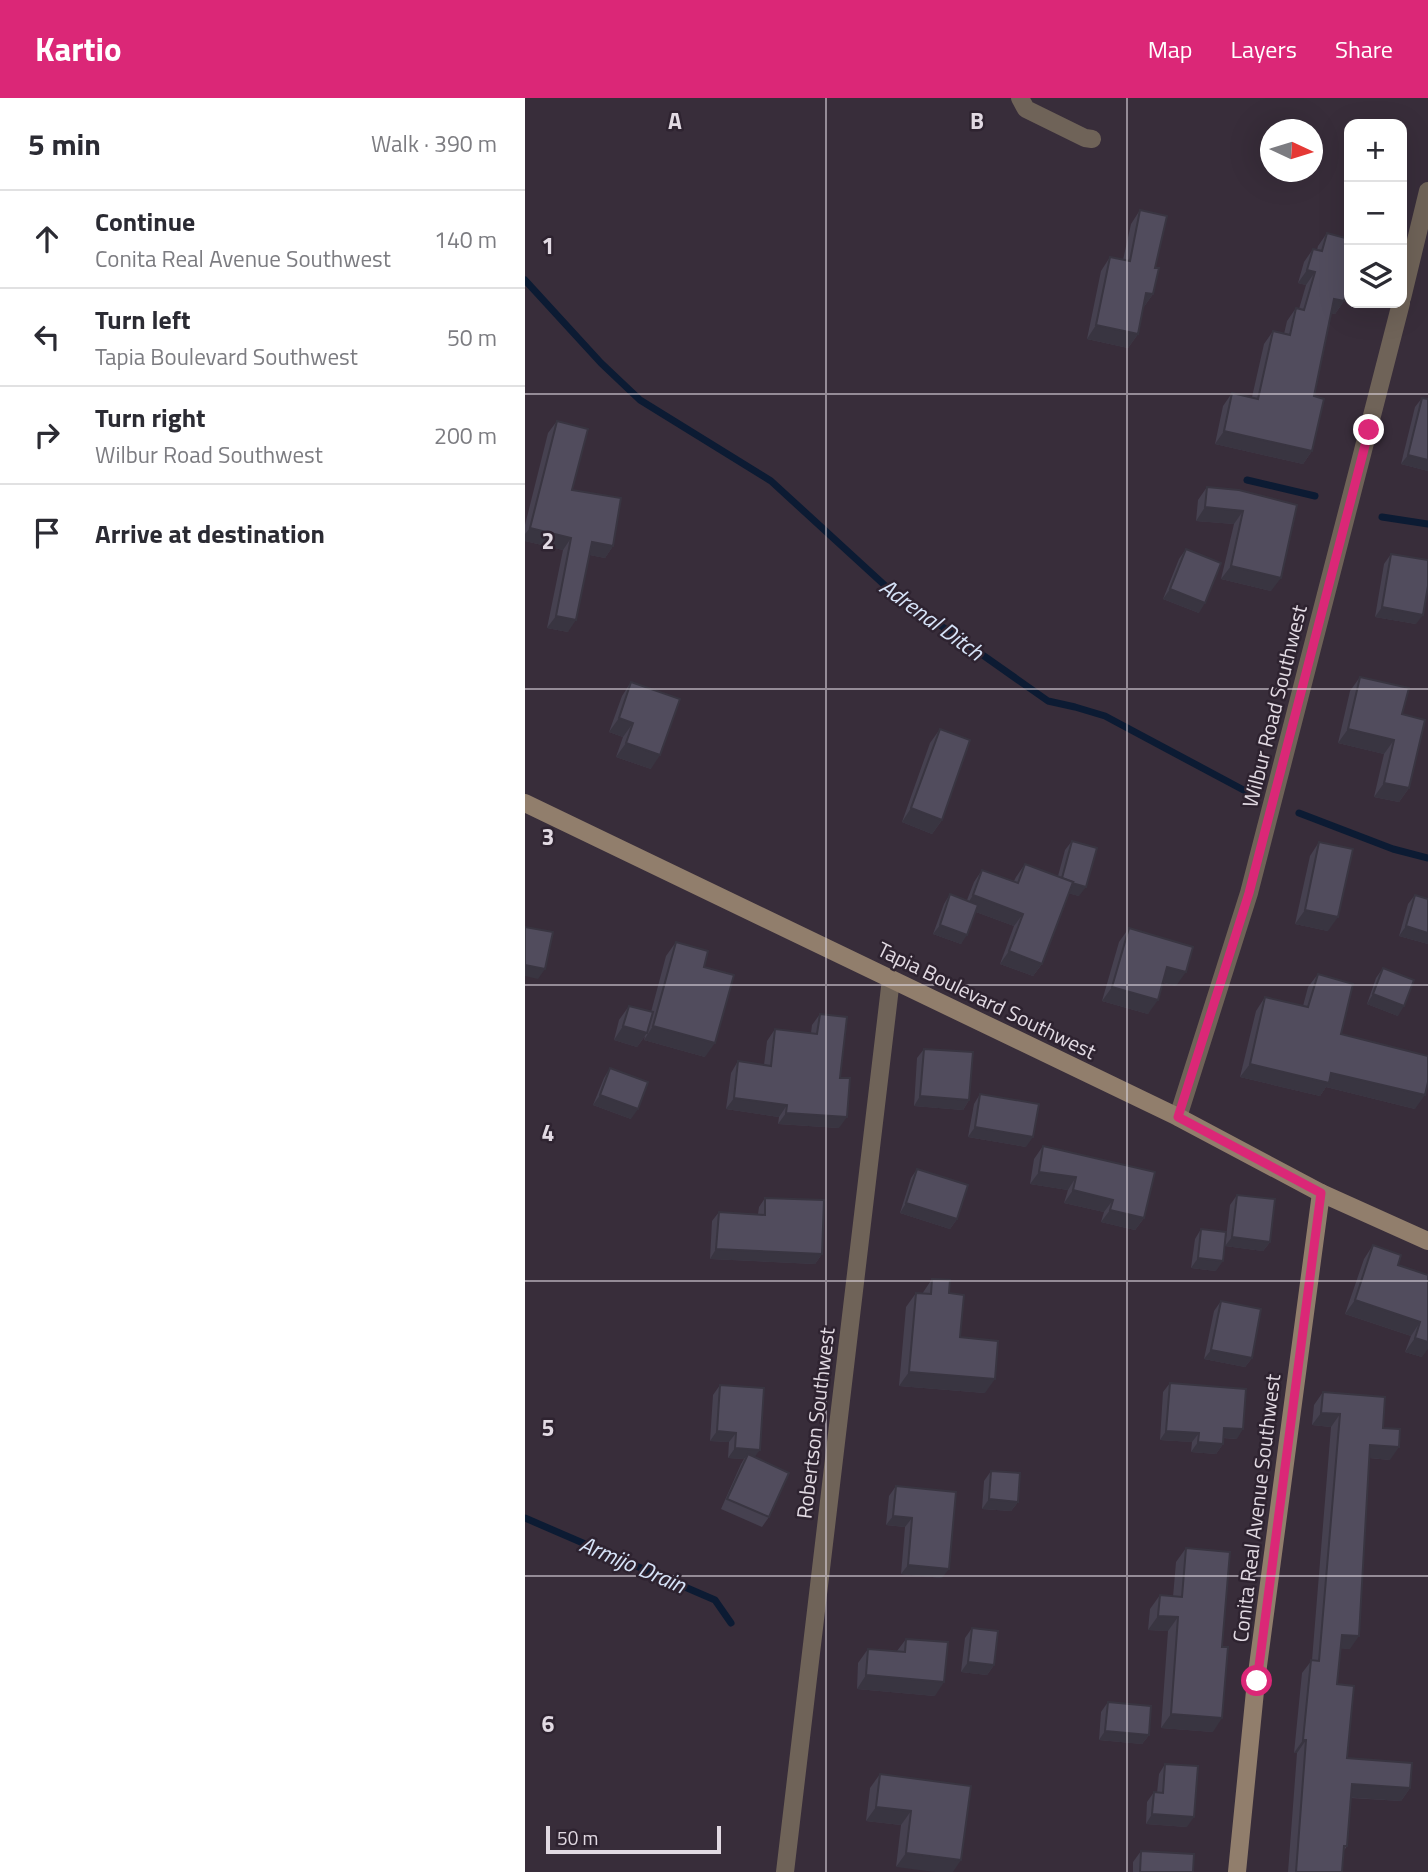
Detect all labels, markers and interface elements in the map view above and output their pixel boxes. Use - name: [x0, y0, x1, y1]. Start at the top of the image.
- text: Kartio: [35, 24, 122, 74]
- text: Map: [1148, 31, 1193, 67]
- text: Layers: [1231, 31, 1297, 67]
- text: Share: [1335, 31, 1393, 67]
- text: A: [668, 103, 682, 138]
- text: B: [970, 103, 984, 138]
- north arrow: [1260, 119, 1323, 182]
- map controls: [1344, 119, 1407, 308]
- button: +: [1344, 119, 1407, 182]
- text: 5 min: [28, 121, 101, 167]
- text: Walk · 390 m: [371, 126, 497, 161]
- button: −: [1344, 182, 1407, 245]
- text: Continue: [95, 202, 195, 241]
- icon: ahead: [28, 220, 66, 258]
- text: 140 m: [434, 222, 497, 257]
- text: 1: [542, 228, 554, 263]
- text: Conita Real Avenue Southwest: [95, 241, 391, 276]
- button: layers: [1344, 245, 1407, 308]
- text: Turn left: [95, 300, 190, 339]
- icon: left: [28, 318, 66, 356]
- text: 50 m: [447, 320, 497, 355]
- text: Tapia Boulevard Southwest: [95, 339, 358, 374]
- text: Turn right: [95, 398, 206, 437]
- route end: [1353, 414, 1384, 445]
- icon: right: [28, 416, 66, 454]
- text: 200 m: [434, 418, 497, 453]
- text: Wilbur Road Southwest: [95, 437, 323, 472]
- icon: arrive: [28, 514, 66, 552]
- text: Arrive at destination: [95, 514, 325, 553]
- text: 2: [542, 523, 554, 558]
- water label: Adrenal Ditch: [873, 569, 992, 669]
- street label: Wilbur Road Southwest: [1233, 601, 1315, 811]
- text: 3: [542, 819, 554, 854]
- street label: Tapia Boulevard Southwest: [872, 933, 1102, 1067]
- text: 4: [542, 1115, 554, 1150]
- street label: Robertson Southwest: [787, 1325, 843, 1521]
- street label: Conita Real Avenue Southwest: [1224, 1371, 1288, 1644]
- text: 5: [542, 1410, 554, 1445]
- water label: Armijo Drain: [574, 1526, 692, 1602]
- route start: [1241, 1665, 1272, 1696]
- text: 6: [542, 1706, 555, 1741]
- scale bar: [546, 1823, 721, 1855]
- text: 50 m: [557, 1823, 598, 1852]

